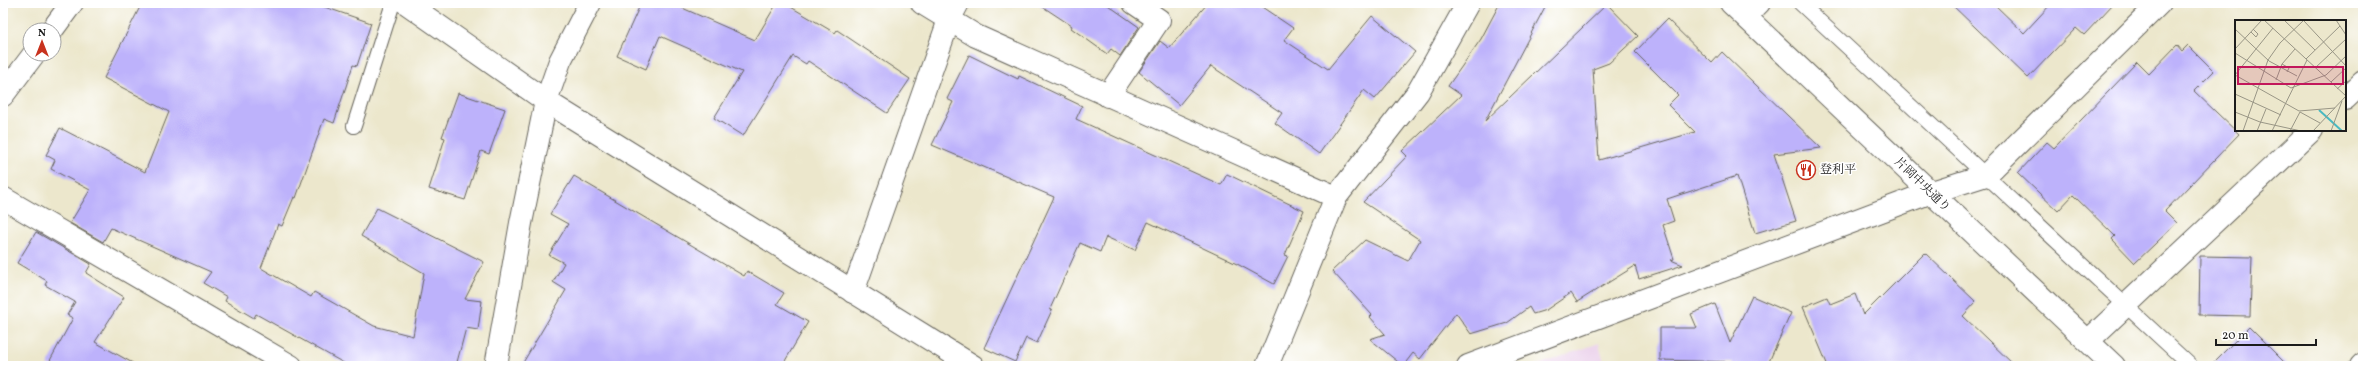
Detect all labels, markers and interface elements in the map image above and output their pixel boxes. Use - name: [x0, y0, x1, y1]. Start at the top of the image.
- inset map: [2235, 20, 2346, 131]
- north arrow: [22, 22, 62, 62]
- text: N: [38, 26, 46, 41]
- street label: 片岡中央通り: [1891, 154, 1953, 216]
- restaurant icon: 登利平: [1795, 159, 1817, 181]
- place label: 登利平: [1820, 162, 1856, 178]
- scale bar: [2216, 321, 2316, 347]
- text: 20 m: [2222, 328, 2249, 344]

